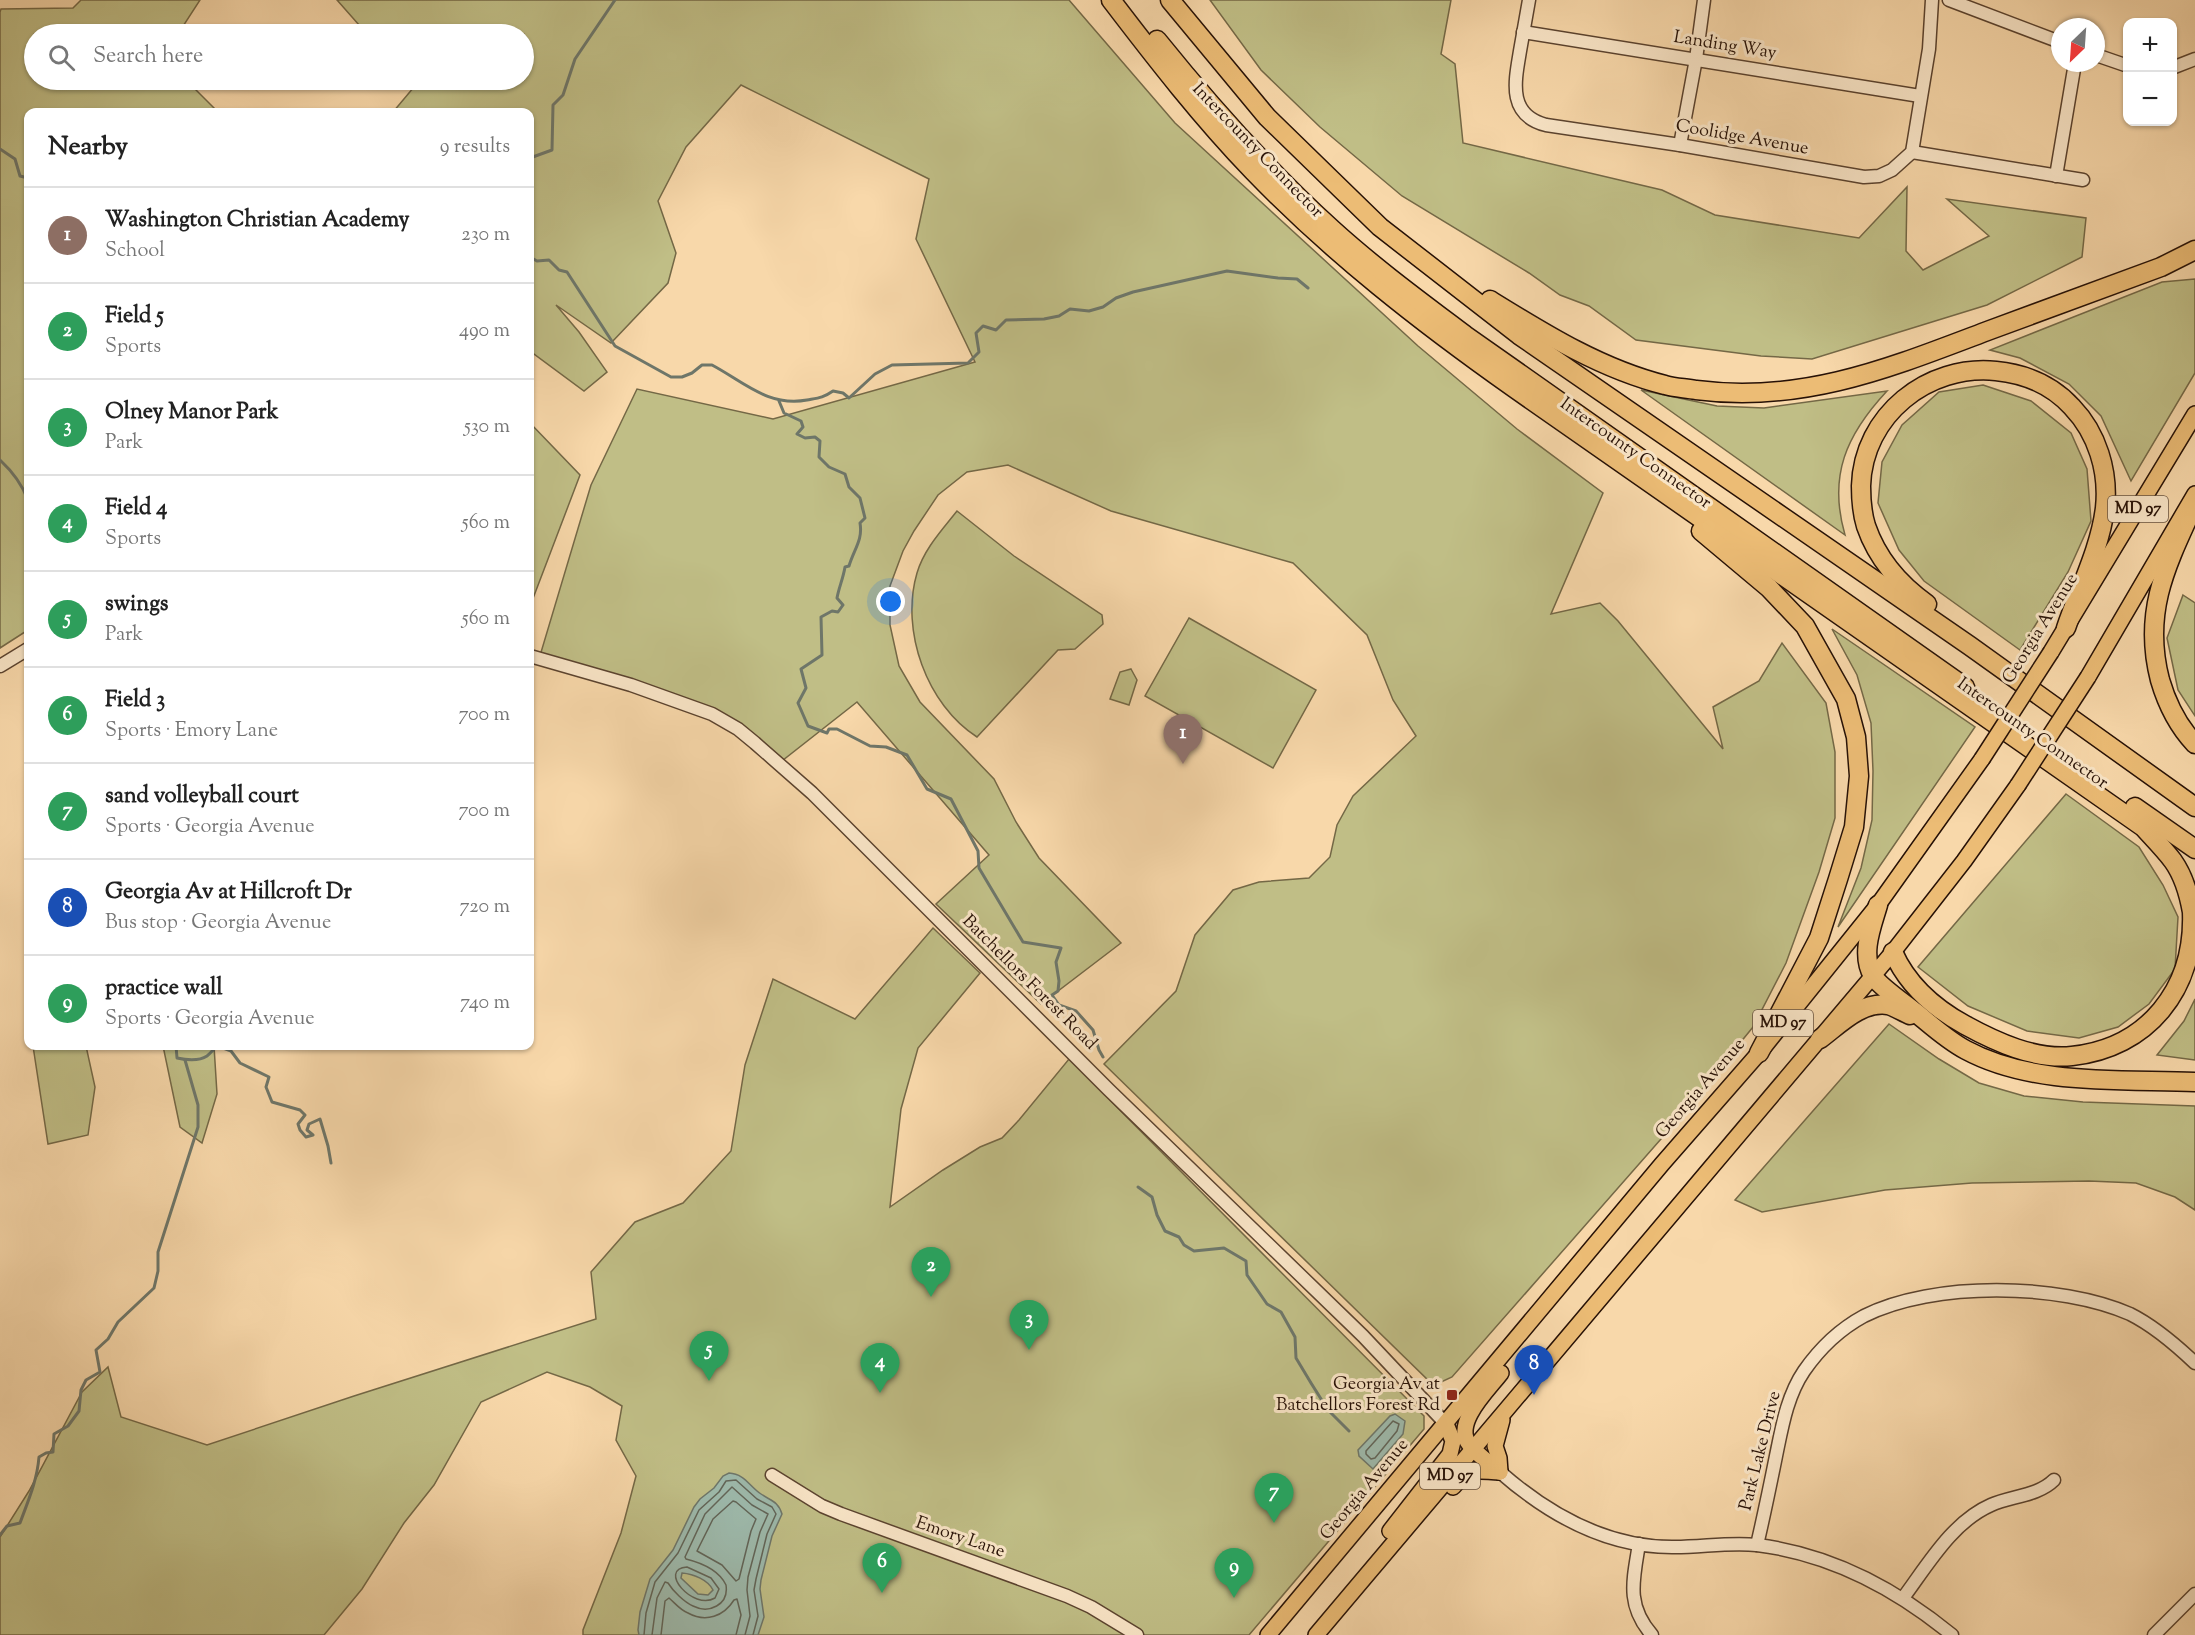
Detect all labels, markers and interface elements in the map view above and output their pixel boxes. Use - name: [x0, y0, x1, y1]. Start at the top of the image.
- north arrow: [2051, 18, 2105, 72]
- map controls: [2123, 18, 2177, 126]
- button: +: [2123, 18, 2177, 72]
- search box: [24, 24, 534, 90]
- street label: Landing Way: [1672, 25, 1778, 67]
- icon: search: [45, 41, 78, 74]
- text: Search here: [93, 41, 203, 73]
- button: −: [2123, 72, 2177, 126]
- street label: Intercounty Connector: [1185, 77, 1329, 225]
- street label: Coolidge Avenue: [1673, 114, 1811, 162]
- text: Nearby: [48, 129, 128, 166]
- text: 9 results: [440, 133, 510, 162]
- text: Washington Christian Academy: [105, 205, 410, 237]
- text: 1: [64, 221, 71, 250]
- text: 230 m: [461, 221, 510, 250]
- text: School: [105, 237, 165, 266]
- text: Field 5: [105, 301, 164, 333]
- text: 2: [63, 317, 72, 346]
- text: 490 m: [459, 317, 510, 346]
- text: Sports: [105, 333, 161, 362]
- street label: Intercounty Connector: [1554, 392, 1716, 516]
- text: Olney Manor Park: [105, 397, 278, 429]
- text: 3: [63, 413, 72, 442]
- text: 530 m: [464, 413, 510, 442]
- text: Park: [105, 429, 143, 458]
- text: Field 4: [105, 493, 167, 525]
- road number: MD 97: [2108, 496, 2168, 522]
- text: 4: [62, 509, 73, 538]
- text: 560 m: [462, 509, 510, 538]
- text: Sports: [105, 525, 161, 554]
- street label: Georgia Avenue: [1997, 569, 2085, 689]
- your location: [876, 587, 905, 616]
- text: swings: [105, 589, 169, 621]
- text: 5: [64, 605, 71, 634]
- text: 560 m: [462, 605, 510, 634]
- text: Park: [105, 621, 143, 650]
- street label: Intercounty Connector: [1951, 672, 2113, 796]
- text: Field 3: [105, 685, 165, 717]
- text: 6: [63, 701, 72, 730]
- text: 700 m: [458, 701, 510, 730]
- pin: 1: [1164, 714, 1202, 764]
- text: Sports · Emory Lane: [105, 717, 278, 746]
- text: sand volleyball court: [105, 781, 299, 813]
- text: 7: [62, 797, 73, 826]
- text: 700 m: [458, 797, 510, 826]
- text: Sports · Georgia Avenue: [105, 813, 315, 842]
- text: Georgia Av at Hillcroft Dr: [105, 877, 352, 909]
- text: 8: [63, 893, 73, 922]
- text: 720 m: [459, 893, 510, 922]
- text: Bus stop · Georgia Avenue: [105, 909, 331, 938]
- street label: Batchellors Forest Road: [955, 909, 1103, 1057]
- text: practice wall: [105, 973, 223, 1005]
- text: 9: [63, 989, 72, 1018]
- text: 740 m: [460, 989, 510, 1018]
- text: Sports · Georgia Avenue: [105, 1005, 315, 1034]
- road number: MD 97: [1753, 1010, 1813, 1036]
- street label: Georgia Avenue: [1650, 1033, 1752, 1145]
- pin: 2: [912, 1248, 950, 1297]
- pin: 3: [1010, 1300, 1048, 1350]
- pin: 5: [690, 1332, 728, 1381]
- pin: 4: [860, 1344, 900, 1393]
- pin: 8: [1514, 1346, 1553, 1395]
- place label: Georgia Av at Batchellors Forest Rd: [1276, 1372, 1440, 1419]
- marker: Georgia Av at Batchellors Forest Rd: [1445, 1388, 1459, 1402]
- street label: Park Lake Drive: [1734, 1388, 1788, 1514]
- street label: Georgia Avenue: [1315, 1433, 1415, 1547]
- road number: MD 97: [1420, 1463, 1480, 1489]
- pin: 7: [1254, 1474, 1294, 1523]
- street label: Emory Lane: [912, 1511, 1008, 1565]
- pin: 6: [862, 1544, 902, 1593]
- pin: 9: [1214, 1548, 1254, 1598]

